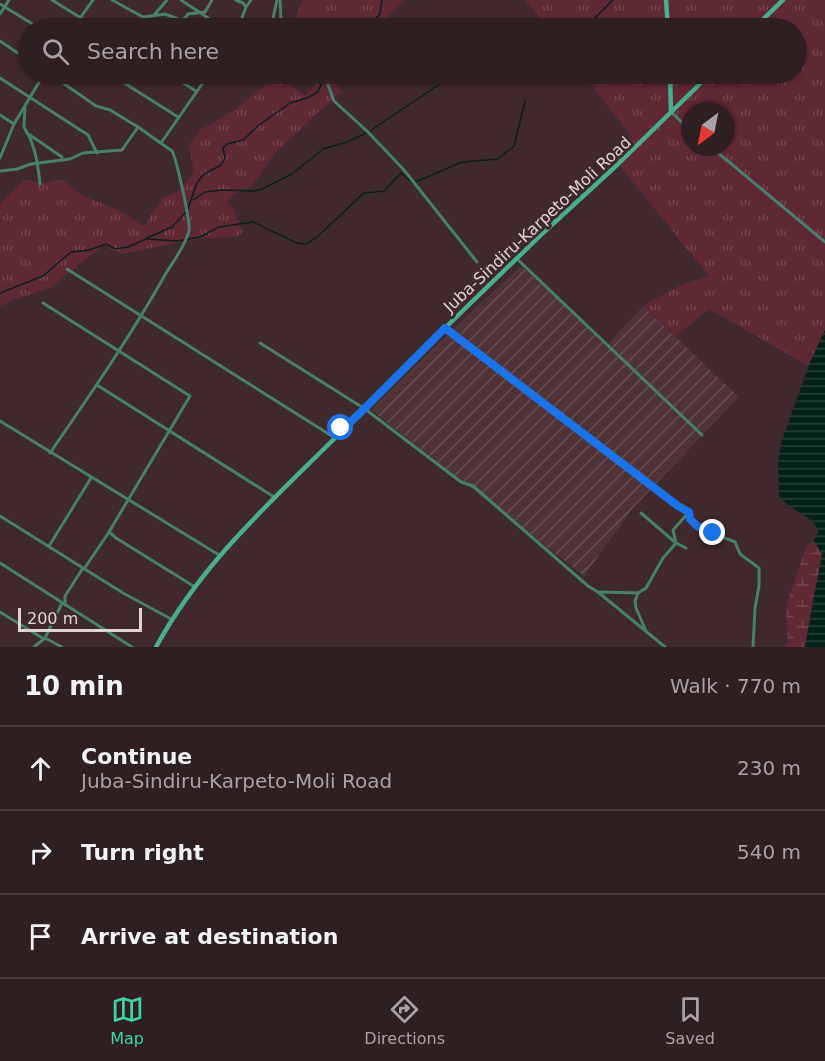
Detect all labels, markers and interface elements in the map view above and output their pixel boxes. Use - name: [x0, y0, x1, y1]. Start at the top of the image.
- search box: [18, 18, 807, 84]
- icon: search: [39, 35, 72, 68]
- text: Search here: [87, 39, 219, 64]
- north arrow: [681, 102, 735, 156]
- street label: Juba-Sindiru-Karpeto-Moli Road: [439, 133, 635, 317]
- route start: [327, 414, 353, 440]
- route end: [699, 519, 725, 545]
- scale bar: [18, 605, 142, 632]
- text: 200 m: [27, 609, 78, 628]
- text: 10 min: [24, 671, 124, 701]
- text: Walk · 770 m: [670, 674, 801, 698]
- text: Continue: [81, 744, 192, 769]
- icon: ahead: [24, 752, 57, 785]
- text: 230 m: [737, 756, 801, 780]
- text: Juba-Sindiru-Karpeto-Moli Road: [81, 769, 392, 793]
- icon: right: [24, 836, 57, 869]
- text: Turn right: [81, 840, 204, 865]
- text: 540 m: [737, 840, 801, 864]
- icon: arrive: [24, 920, 57, 953]
- text: Arrive at destination: [81, 924, 338, 949]
- tab: Map: [110, 993, 144, 1048]
- tab: Directions: [364, 993, 445, 1048]
- tab: Saved: [665, 993, 715, 1048]

